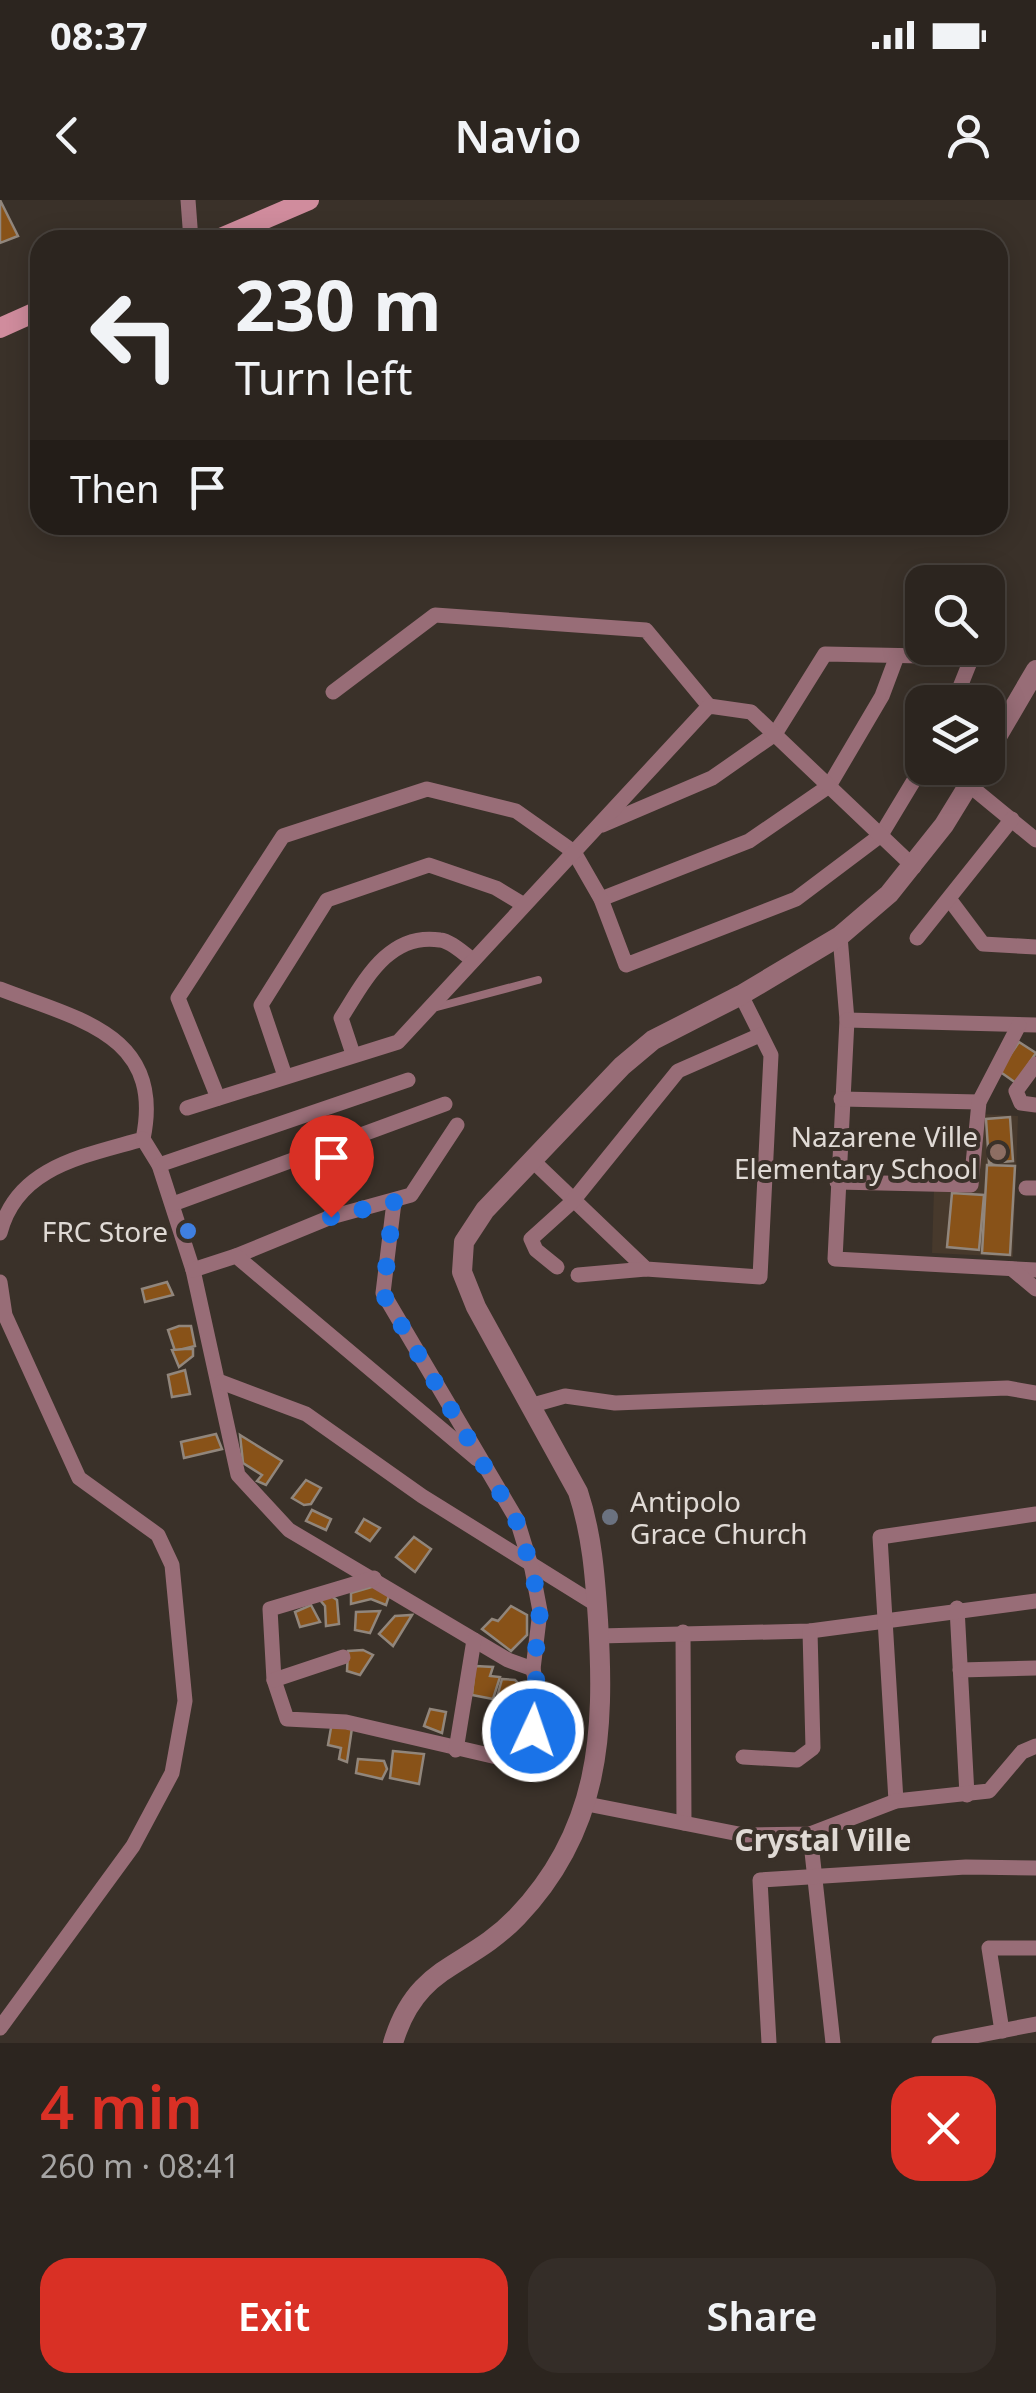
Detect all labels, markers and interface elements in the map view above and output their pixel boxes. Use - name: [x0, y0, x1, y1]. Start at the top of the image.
- text: 08:37: [50, 9, 148, 61]
- text: Navio: [454, 105, 582, 166]
- icon: back: [40, 108, 95, 163]
- icon: person: [941, 108, 996, 163]
- text: 230 m: [235, 256, 442, 352]
- icon: left: [70, 270, 200, 400]
- text: Turn left: [235, 347, 412, 408]
- icon: arrive: [180, 460, 235, 515]
- text: Then: [70, 462, 160, 514]
- map controls: [905, 565, 1005, 785]
- button: search: [905, 565, 1005, 665]
- button: layers: [905, 685, 1005, 785]
- pin: [289, 1115, 374, 1218]
- place label: Nazarene Ville Elementary School: [734, 1117, 978, 1187]
- icon: arrive: [304, 1130, 359, 1185]
- marker: Nazarene Ville Elementary School: [987, 1141, 1009, 1163]
- place label: FRC Store: [42, 1212, 168, 1250]
- marker: FRC Store: [177, 1220, 199, 1242]
- place label: Antipolo Grace Church: [630, 1482, 808, 1552]
- marker: Antipolo Grace Church: [599, 1506, 621, 1528]
- position arrow: [481, 1679, 585, 1783]
- district label: Crystal Ville: [735, 1819, 911, 1860]
- text: 4 min: [40, 2065, 203, 2147]
- button: close: [891, 2076, 996, 2181]
- text: 260 m · 08:41: [40, 2144, 240, 2187]
- button: Exit: [40, 2258, 508, 2373]
- button: Share: [528, 2258, 996, 2373]

